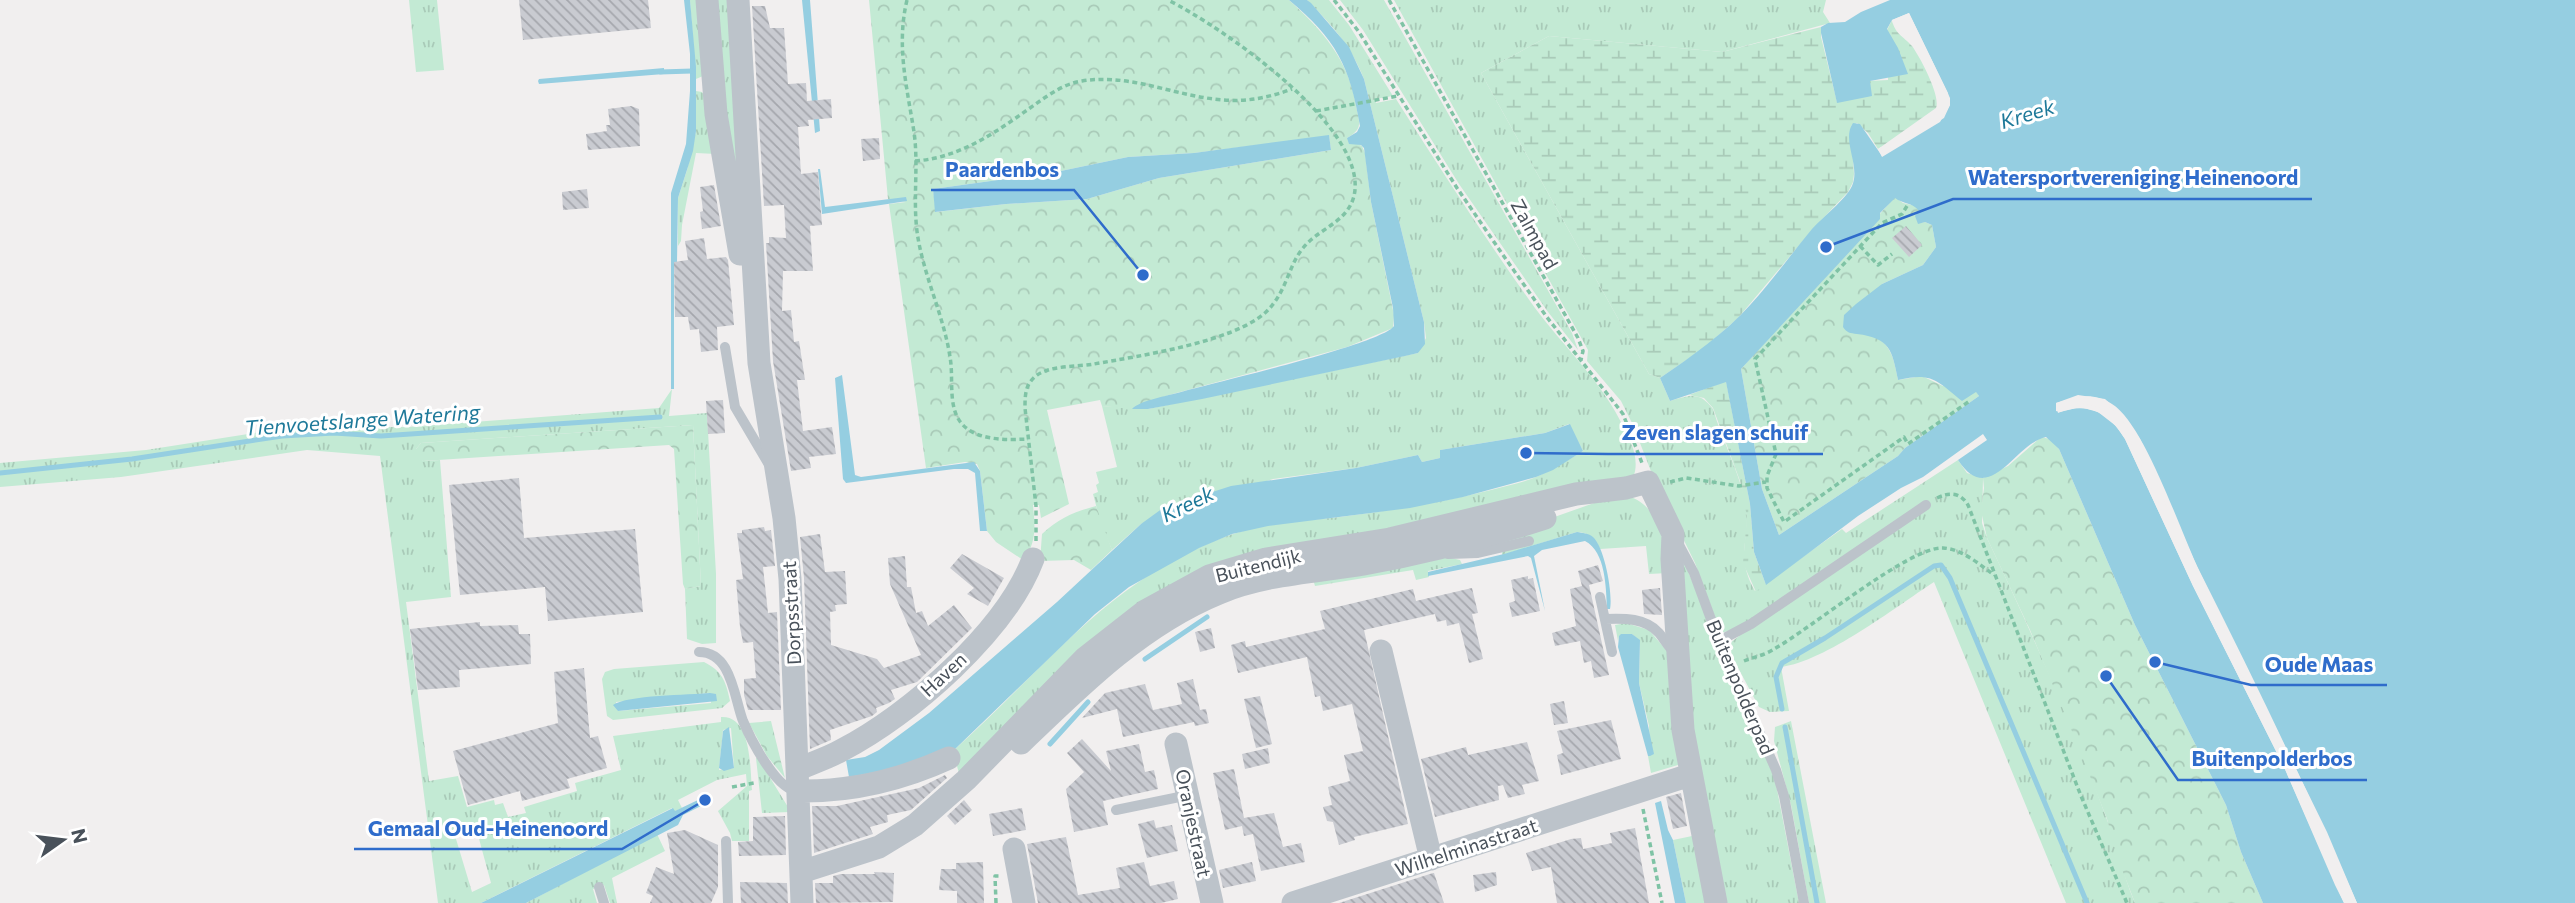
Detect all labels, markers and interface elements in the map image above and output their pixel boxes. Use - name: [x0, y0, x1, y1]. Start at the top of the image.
- water label: Kreek: [1997, 93, 2058, 133]
- callout: Paardenbos: [931, 148, 1074, 190]
- text: Paardenbos: [945, 156, 1059, 181]
- callout: Watersportvereniging Heinenoord: [1953, 157, 2312, 199]
- text: Watersportvereniging Heinenoord: [1968, 164, 2298, 189]
- street label: Zalmpad: [1506, 195, 1564, 273]
- water label: Tienvoetslange Watering: [243, 398, 482, 440]
- callout: Zeven slagen schuif: [1608, 412, 1823, 454]
- text: Zeven slagen schuif: [1622, 419, 1809, 444]
- water label: Kreek: [1157, 479, 1218, 526]
- street label: Buitendijk: [1213, 543, 1303, 587]
- street label: Dorpsstraat: [777, 560, 805, 666]
- street label: Buitenpolderpad: [1702, 616, 1780, 758]
- callout: Oude Maas: [2251, 643, 2387, 685]
- street label: Haven: [915, 647, 971, 701]
- text: Oude Maas: [2265, 651, 2373, 676]
- callout: Buitenpolderbos: [2178, 738, 2367, 780]
- text: Buitenpolderbos: [2192, 745, 2353, 770]
- street label: Oranjestraat: [1171, 767, 1217, 879]
- north arrow: [28, 805, 98, 875]
- callout: Gemaal Oud-Heinenoord: [354, 807, 622, 849]
- street label: Wilhelminastraat: [1392, 813, 1540, 881]
- text: Gemaal Oud-Heinenoord: [368, 815, 608, 840]
- text: N: [67, 826, 93, 845]

